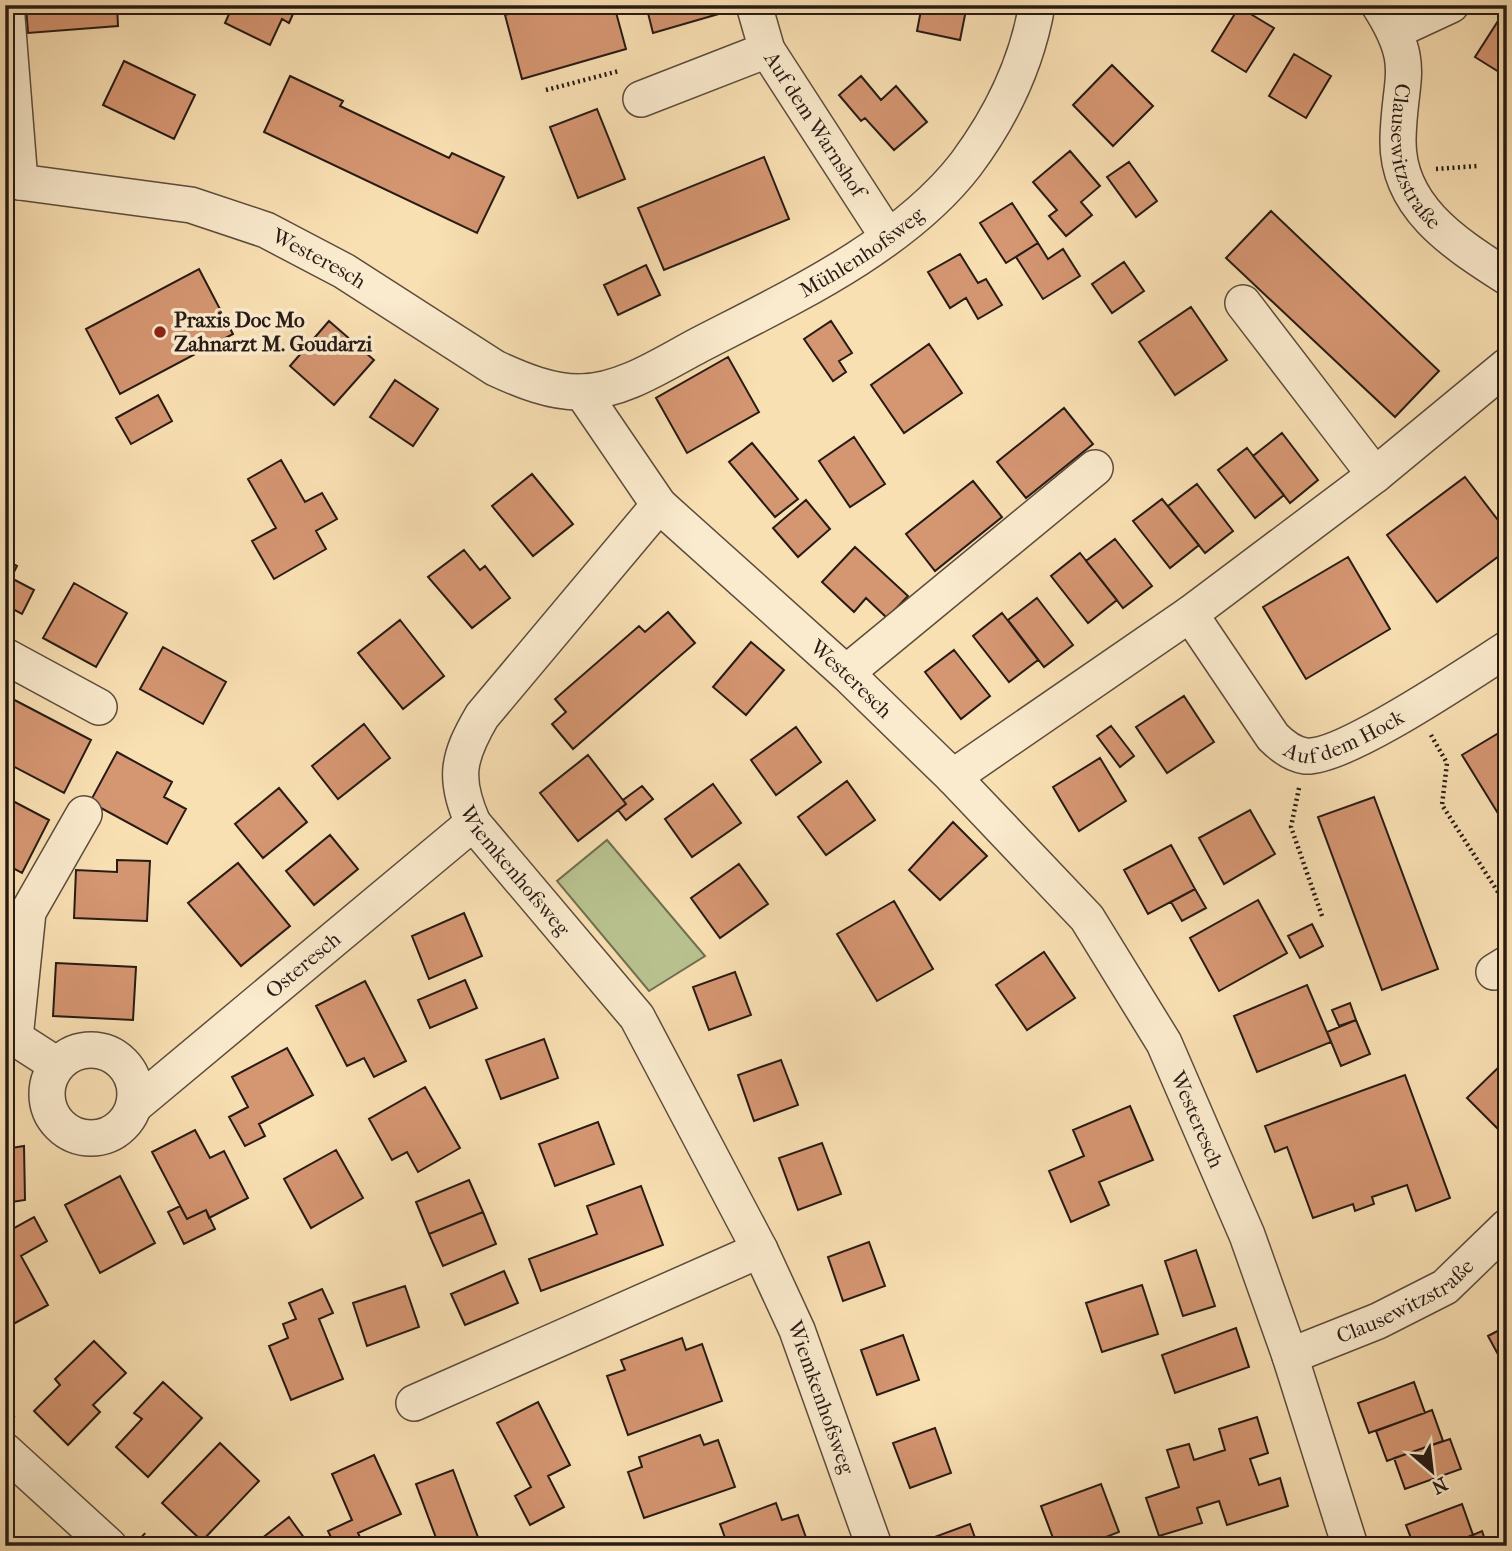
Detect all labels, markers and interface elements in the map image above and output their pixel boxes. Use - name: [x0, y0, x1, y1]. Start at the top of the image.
- street label: Auf dem Warnshof: [759, 46, 873, 204]
- street label: Clausewitzstraße: [1386, 82, 1446, 234]
- street label: Mühlenhofsweg: [795, 202, 929, 302]
- street label: Westeresch: [267, 223, 371, 294]
- place label: Praxis Doc Mo Zahnarzt M. Goudarzi: [174, 308, 373, 356]
- marker: Praxis Doc Mo Zahnarzt M. Goudarzi: [152, 324, 168, 340]
- street label: Westeresch: [805, 634, 897, 723]
- street label: Auf dem Hock: [1279, 705, 1408, 769]
- street label: Wiemkenhofsweg: [455, 801, 575, 941]
- street label: Osteresch: [261, 927, 345, 1003]
- street label: Westeresch: [1165, 1066, 1229, 1172]
- street label: Clausewitzstraße: [1333, 1254, 1479, 1348]
- street label: Wiemkenhofsweg: [782, 1316, 860, 1478]
- north arrow: [1396, 1436, 1466, 1506]
- text: N: [1427, 1472, 1451, 1498]

